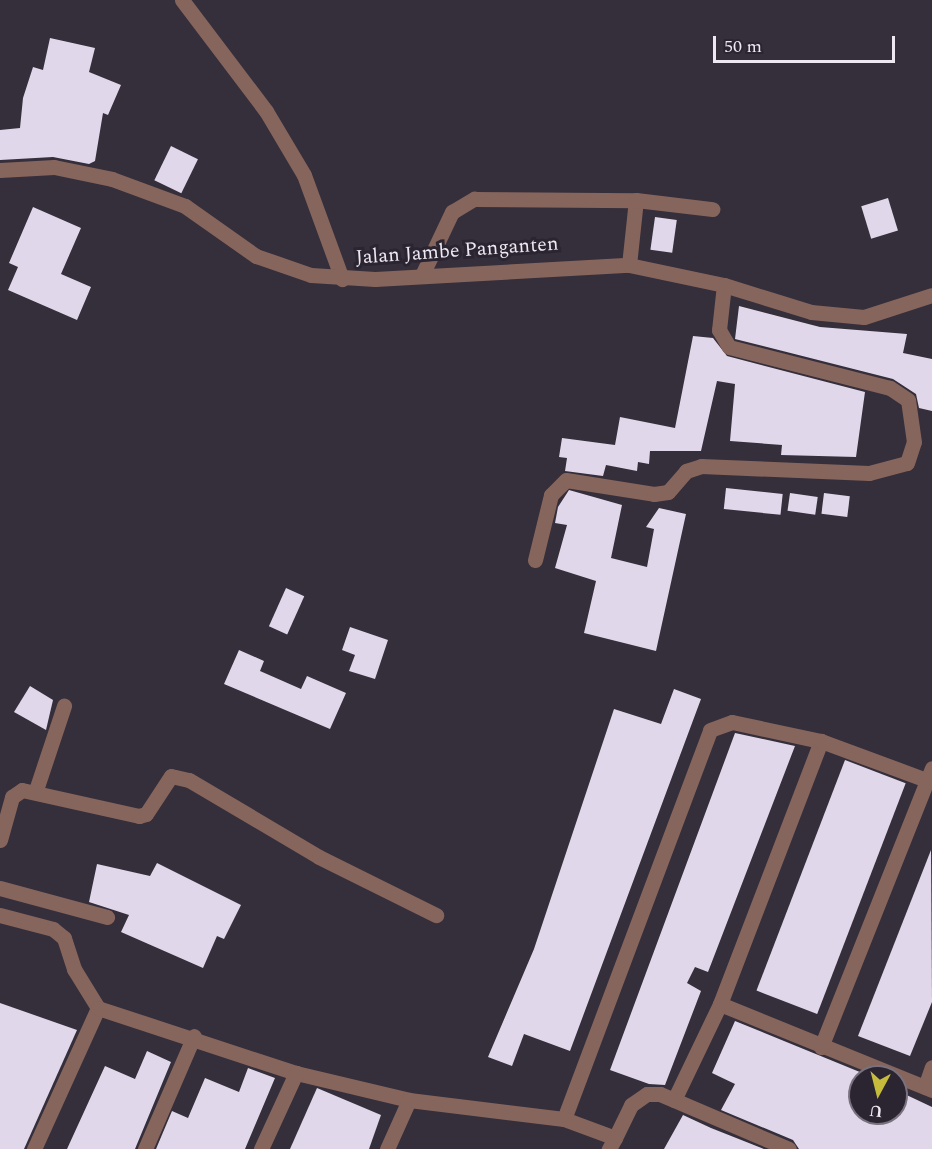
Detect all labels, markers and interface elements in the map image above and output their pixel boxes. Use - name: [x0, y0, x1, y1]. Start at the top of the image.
- scale bar: [716, 24, 898, 62]
- text: 50 m: [724, 33, 762, 60]
- street label: Jalan Jambe Panganten: [355, 232, 559, 270]
- north arrow: [848, 1065, 908, 1125]
- text: U: [868, 1098, 884, 1124]

